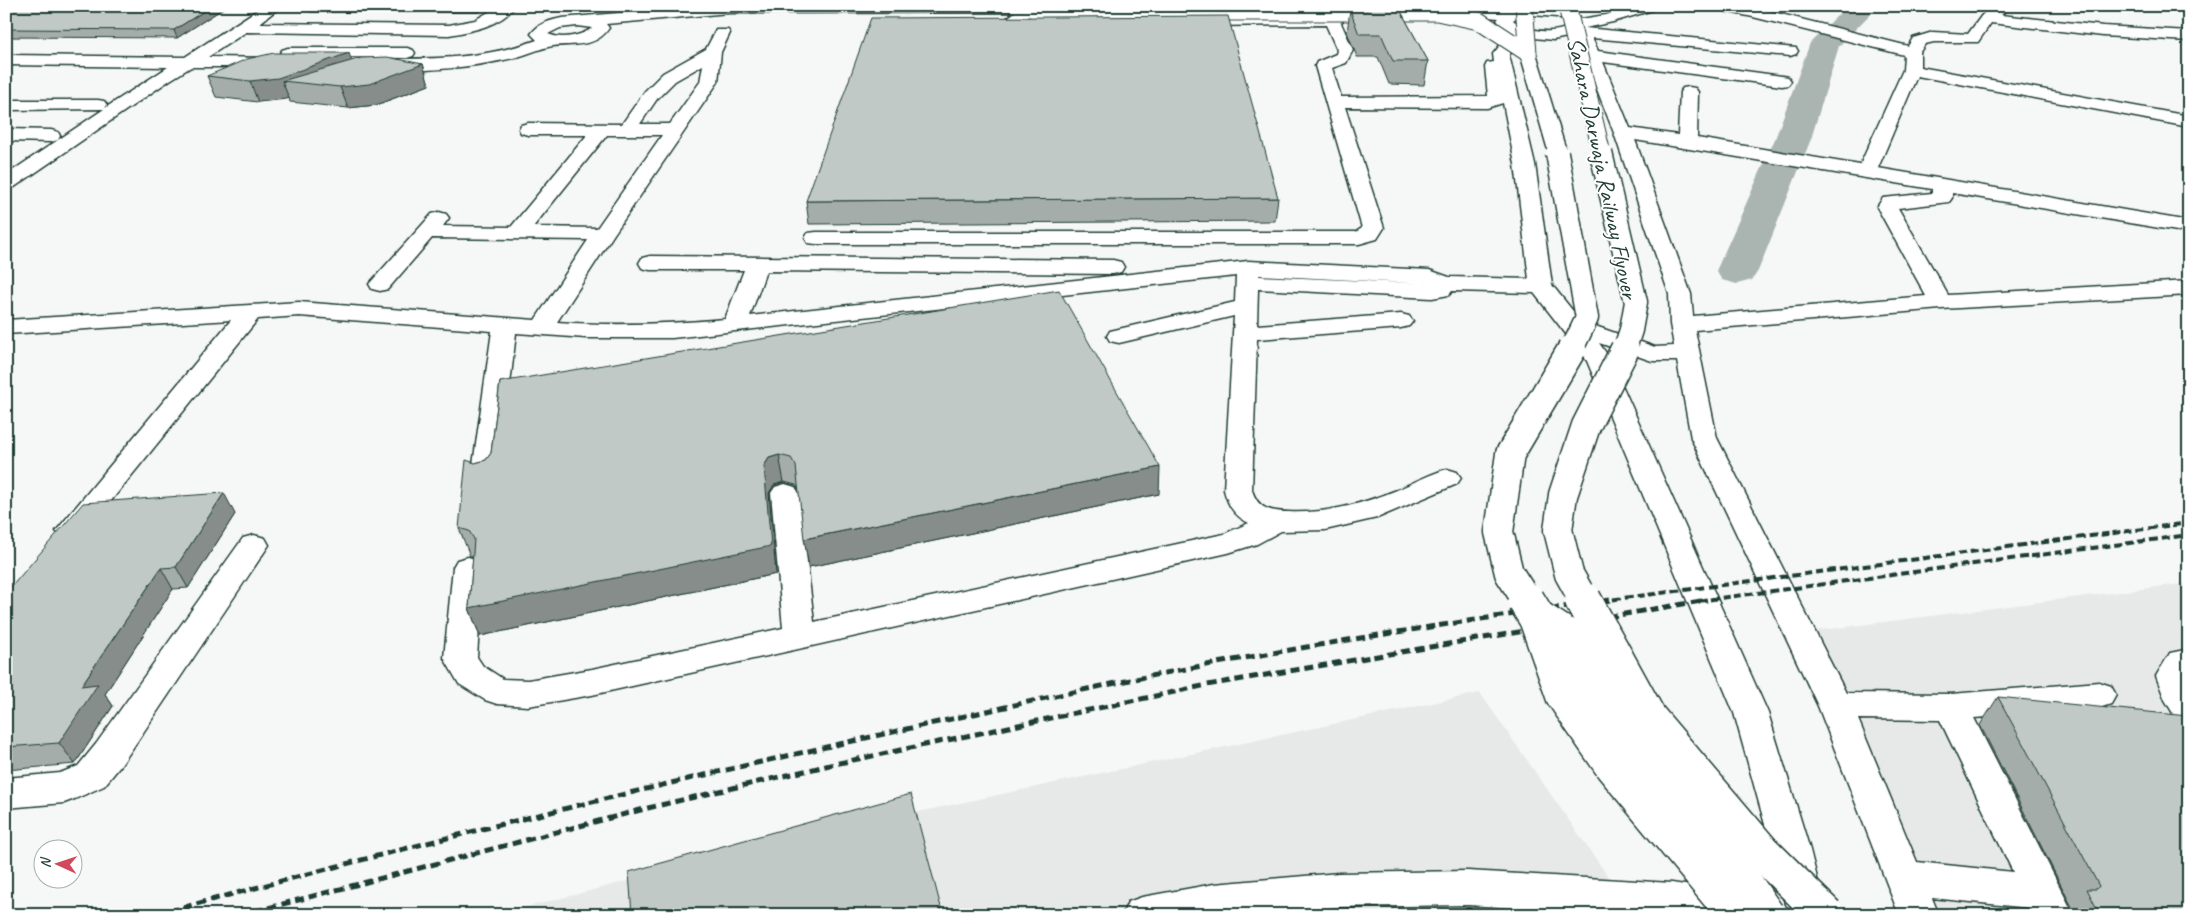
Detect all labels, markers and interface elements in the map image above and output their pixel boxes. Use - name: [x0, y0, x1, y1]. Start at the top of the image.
- street label: Sahara Darwaja Railway Flyover: [1561, 35, 1646, 304]
- north arrow: [32, 838, 82, 888]
- text: N: [37, 856, 54, 868]

